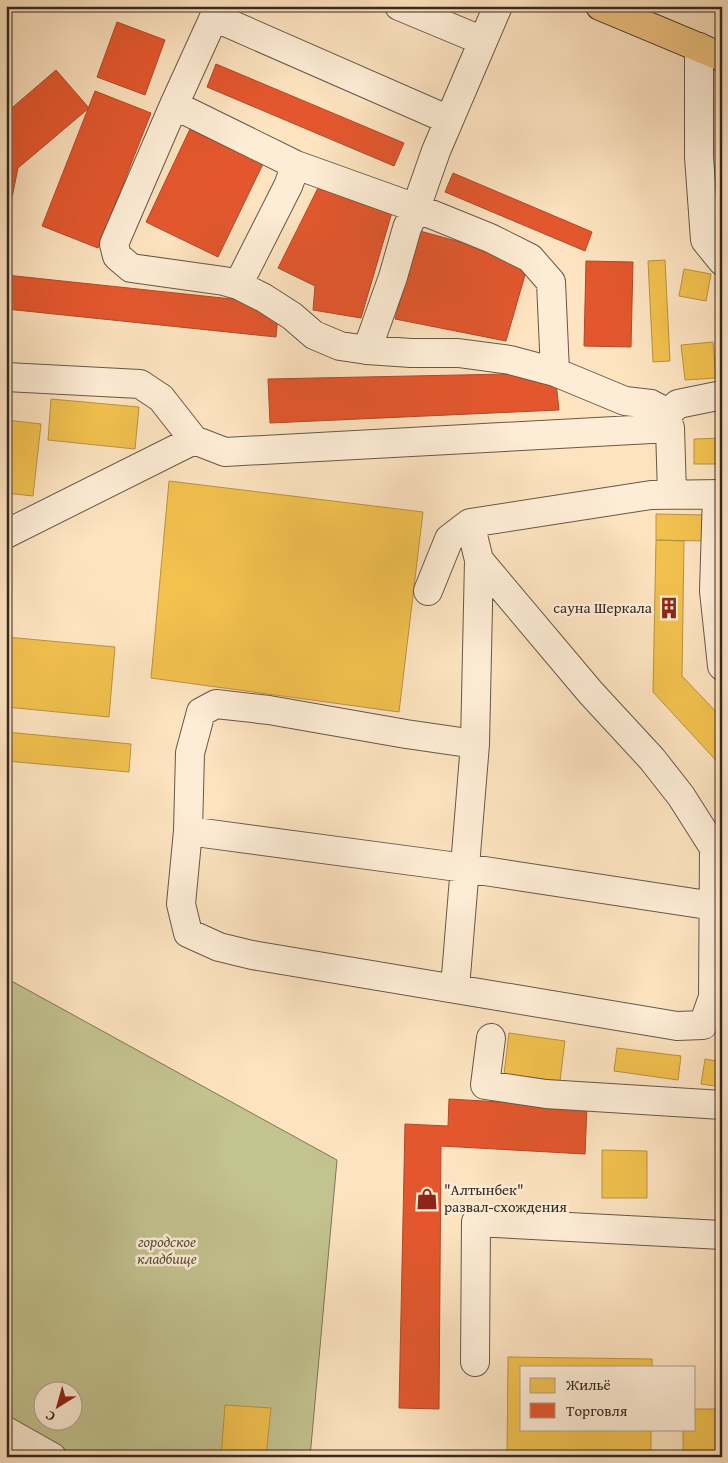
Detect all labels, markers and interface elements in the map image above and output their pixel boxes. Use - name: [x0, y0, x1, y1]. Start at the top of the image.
- building icon: сауна Шеркала: [656, 595, 682, 621]
- place label: сауна Шеркала: [553, 597, 653, 618]
- place label: "Алтынбек" развал-схождения: [444, 1179, 567, 1217]
- shop icon: "Алтынбек" развал-схождения: [414, 1186, 440, 1212]
- park label: городское кладбище: [137, 1231, 197, 1269]
- legend: [520, 1366, 696, 1430]
- text: Жильё: [565, 1374, 611, 1395]
- north arrow: [32, 1380, 82, 1430]
- text: Торговля: [566, 1400, 628, 1421]
- text: С: [41, 1406, 59, 1427]

